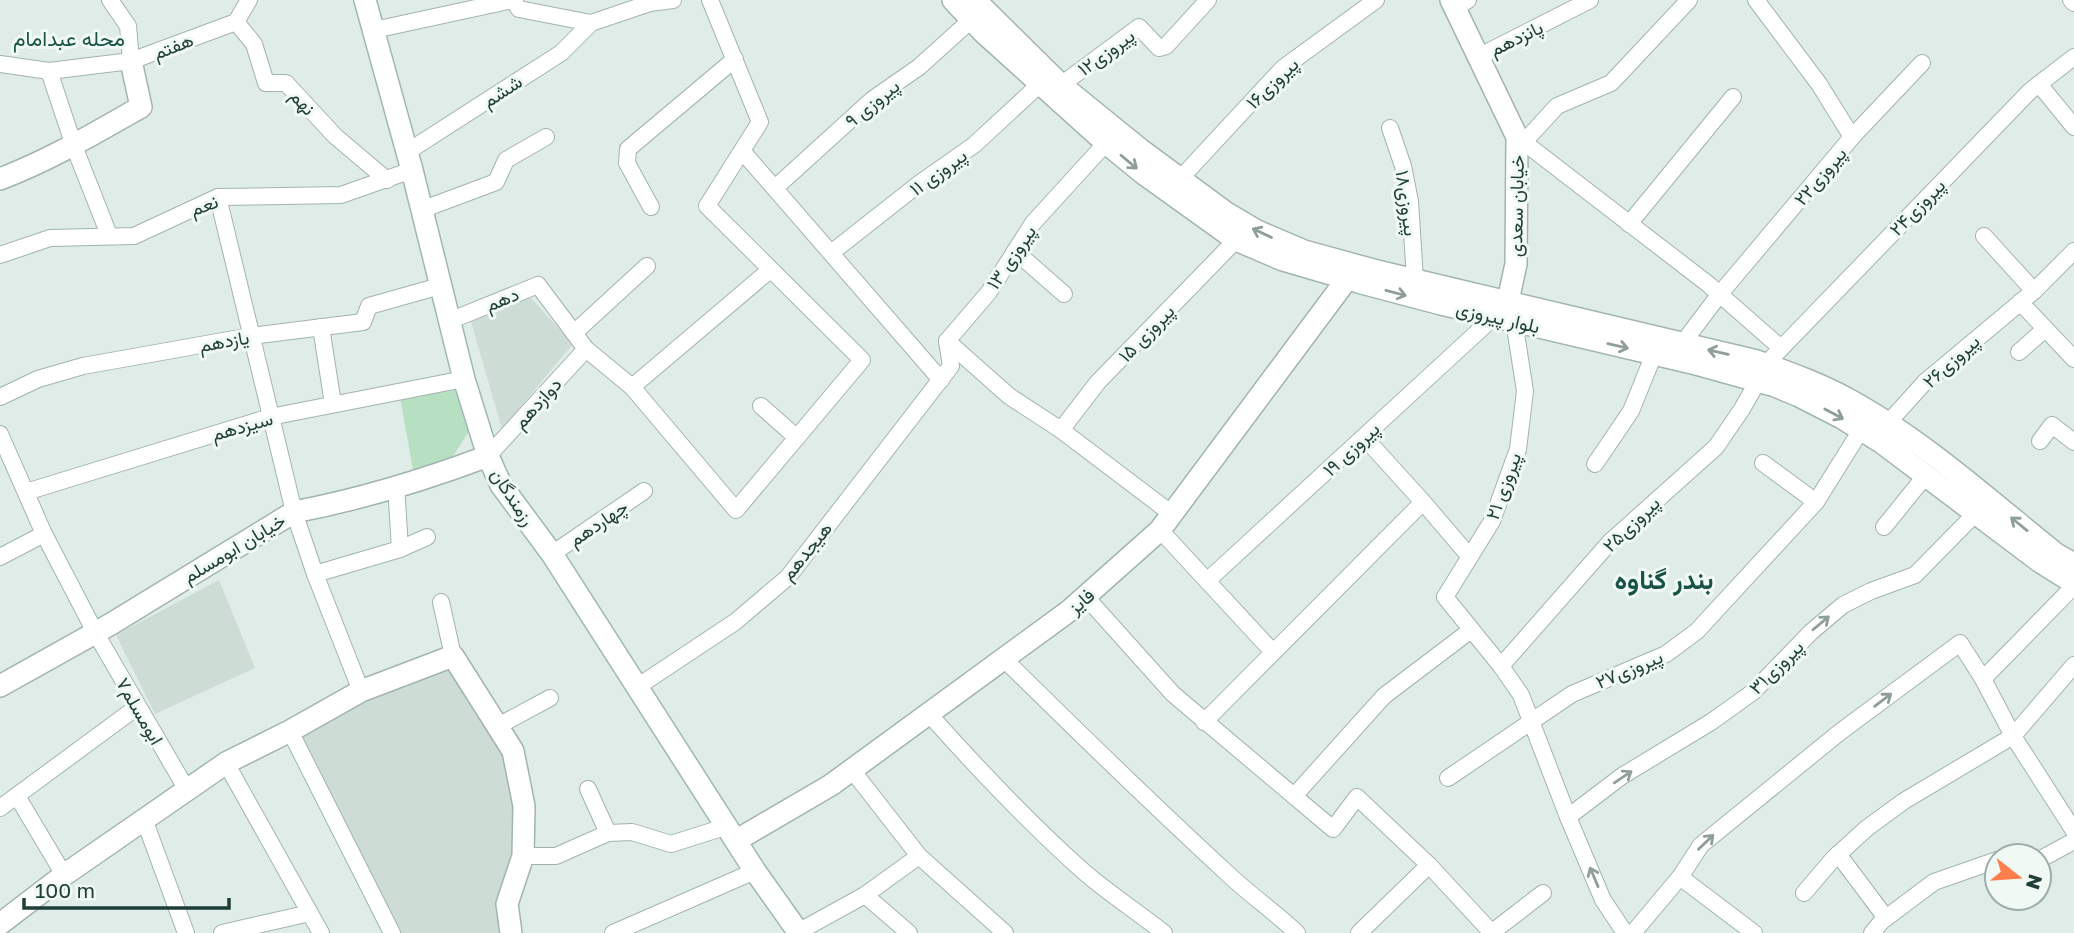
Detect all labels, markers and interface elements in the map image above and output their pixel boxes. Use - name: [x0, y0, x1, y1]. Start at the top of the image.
- street label: پانزدهم: [1485, 15, 1548, 63]
- street label: پیروزی۱۲: [1073, 23, 1141, 82]
- district label: محله عبدامام: [13, 25, 125, 53]
- street label: هفتم: [149, 27, 197, 66]
- street label: پیروزی۱۶: [1241, 52, 1305, 115]
- street label: ششم: [477, 69, 527, 114]
- street label: پیروزی ۹: [840, 74, 905, 134]
- street label: نهم: [284, 84, 321, 121]
- street label: پیروزی۲۲: [1788, 142, 1853, 212]
- street label: پیروزی ۱۱: [905, 143, 973, 203]
- one-way arrow: [1120, 155, 1138, 170]
- street label: خیابان سعدی: [1503, 155, 1529, 257]
- street label: پیروزی۱۸: [1389, 169, 1423, 238]
- street label: پیروزی۲۴: [1884, 173, 1952, 242]
- street label: نعم: [187, 189, 222, 222]
- street label: پیروزی ۱۳: [981, 220, 1043, 295]
- one-way arrow: [1252, 226, 1273, 239]
- street label: دهم: [482, 281, 523, 317]
- one-way arrow: [1385, 287, 1407, 300]
- street label: بلوار پیروزی: [1453, 296, 1542, 340]
- street label: پیروزی ۱۵: [1113, 299, 1181, 368]
- street label: یازدهم: [197, 325, 251, 358]
- street label: پیروزی۲۶: [1917, 329, 1986, 394]
- one-way arrow: [1606, 339, 1629, 353]
- one-way arrow: [1708, 345, 1730, 358]
- street label: دوازدهم: [508, 372, 567, 434]
- street label: سیزدهم: [209, 406, 276, 447]
- one-way arrow: [1823, 407, 1844, 421]
- street label: پیروزی ۱۹: [1318, 417, 1386, 483]
- street label: پیروزی ۲۱: [1480, 449, 1528, 524]
- street label: رزمندگان: [486, 464, 540, 530]
- street label: پیروزی۲۵: [1597, 491, 1666, 559]
- street label: چهاردهم: [564, 494, 633, 553]
- street label: خیابان ابومسلم: [178, 508, 290, 589]
- one-way arrow: [2011, 516, 2029, 531]
- street label: هیجدهم: [775, 517, 838, 586]
- district label: بندر گناوه: [1614, 564, 1714, 596]
- street label: فایز: [1062, 583, 1099, 620]
- one-way arrow: [1811, 615, 1829, 631]
- street label: پیروزی۳۱: [1744, 635, 1810, 701]
- street label: پیروزی۲۷: [1592, 644, 1667, 696]
- street label: ابومسلم۷: [110, 673, 169, 750]
- one-way arrow: [1874, 693, 1893, 708]
- one-way arrow: [1613, 770, 1632, 784]
- one-way arrow: [1697, 834, 1714, 851]
- north arrow: [1983, 842, 2053, 912]
- scale bar: [24, 866, 229, 910]
- one-way arrow: [1586, 867, 1599, 888]
- text: N: [2022, 872, 2048, 892]
- text: 100 m: [35, 877, 95, 903]

